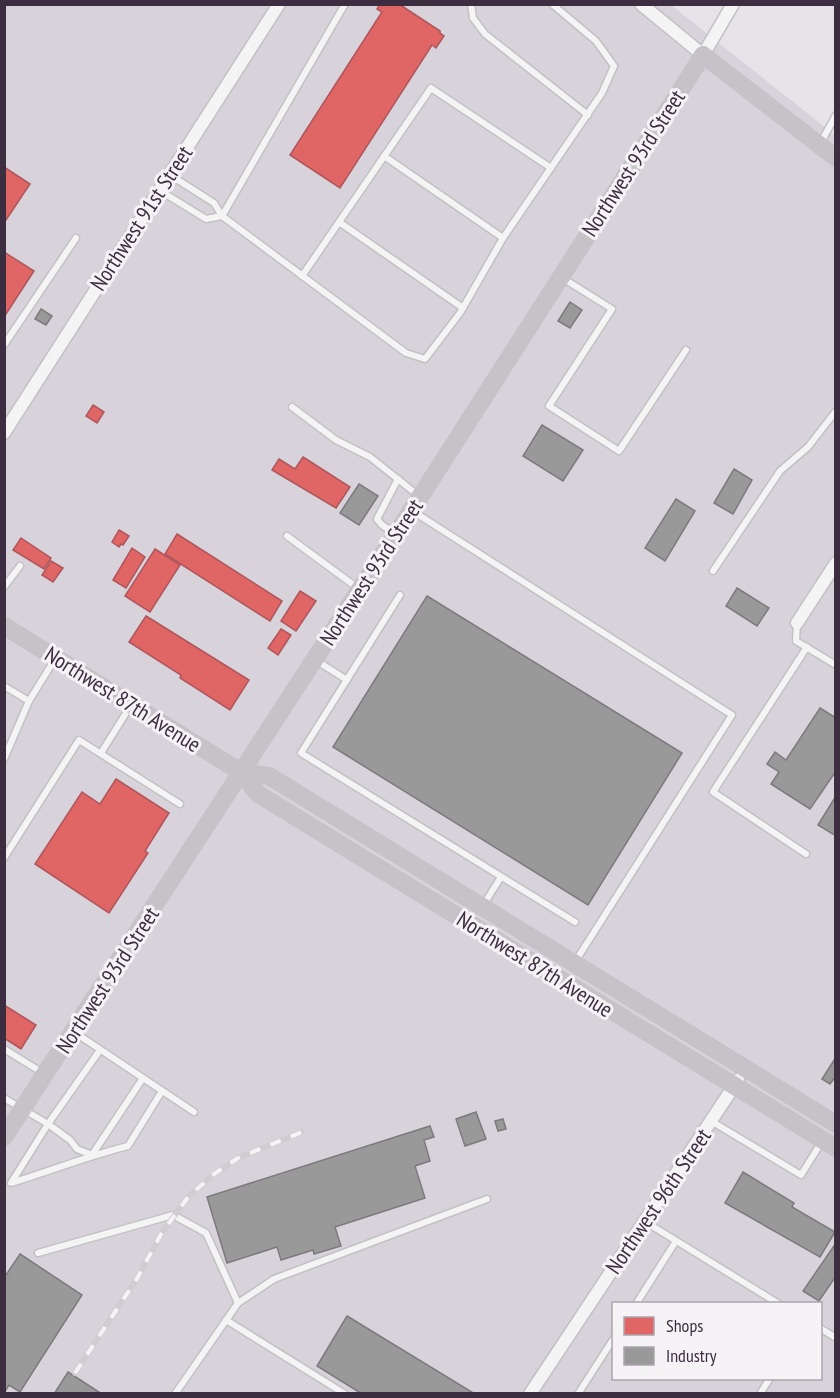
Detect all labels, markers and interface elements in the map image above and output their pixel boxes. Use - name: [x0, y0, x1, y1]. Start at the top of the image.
- street label: Northwest 93rd Street: [575, 84, 691, 242]
- street label: Northwest 91st Street: [84, 140, 198, 296]
- street label: Northwest 93rd Street: [313, 493, 429, 651]
- street label: Northwest 87th Avenue: [40, 640, 206, 758]
- street label: Northwest 93rd Street: [49, 901, 165, 1059]
- street label: Northwest 87th Avenue: [452, 905, 618, 1023]
- street label: Northwest 96th Street: [599, 1123, 717, 1279]
- legend: [612, 1302, 822, 1380]
- text: Shops: [666, 1314, 703, 1337]
- text: Industry: [666, 1344, 717, 1367]

